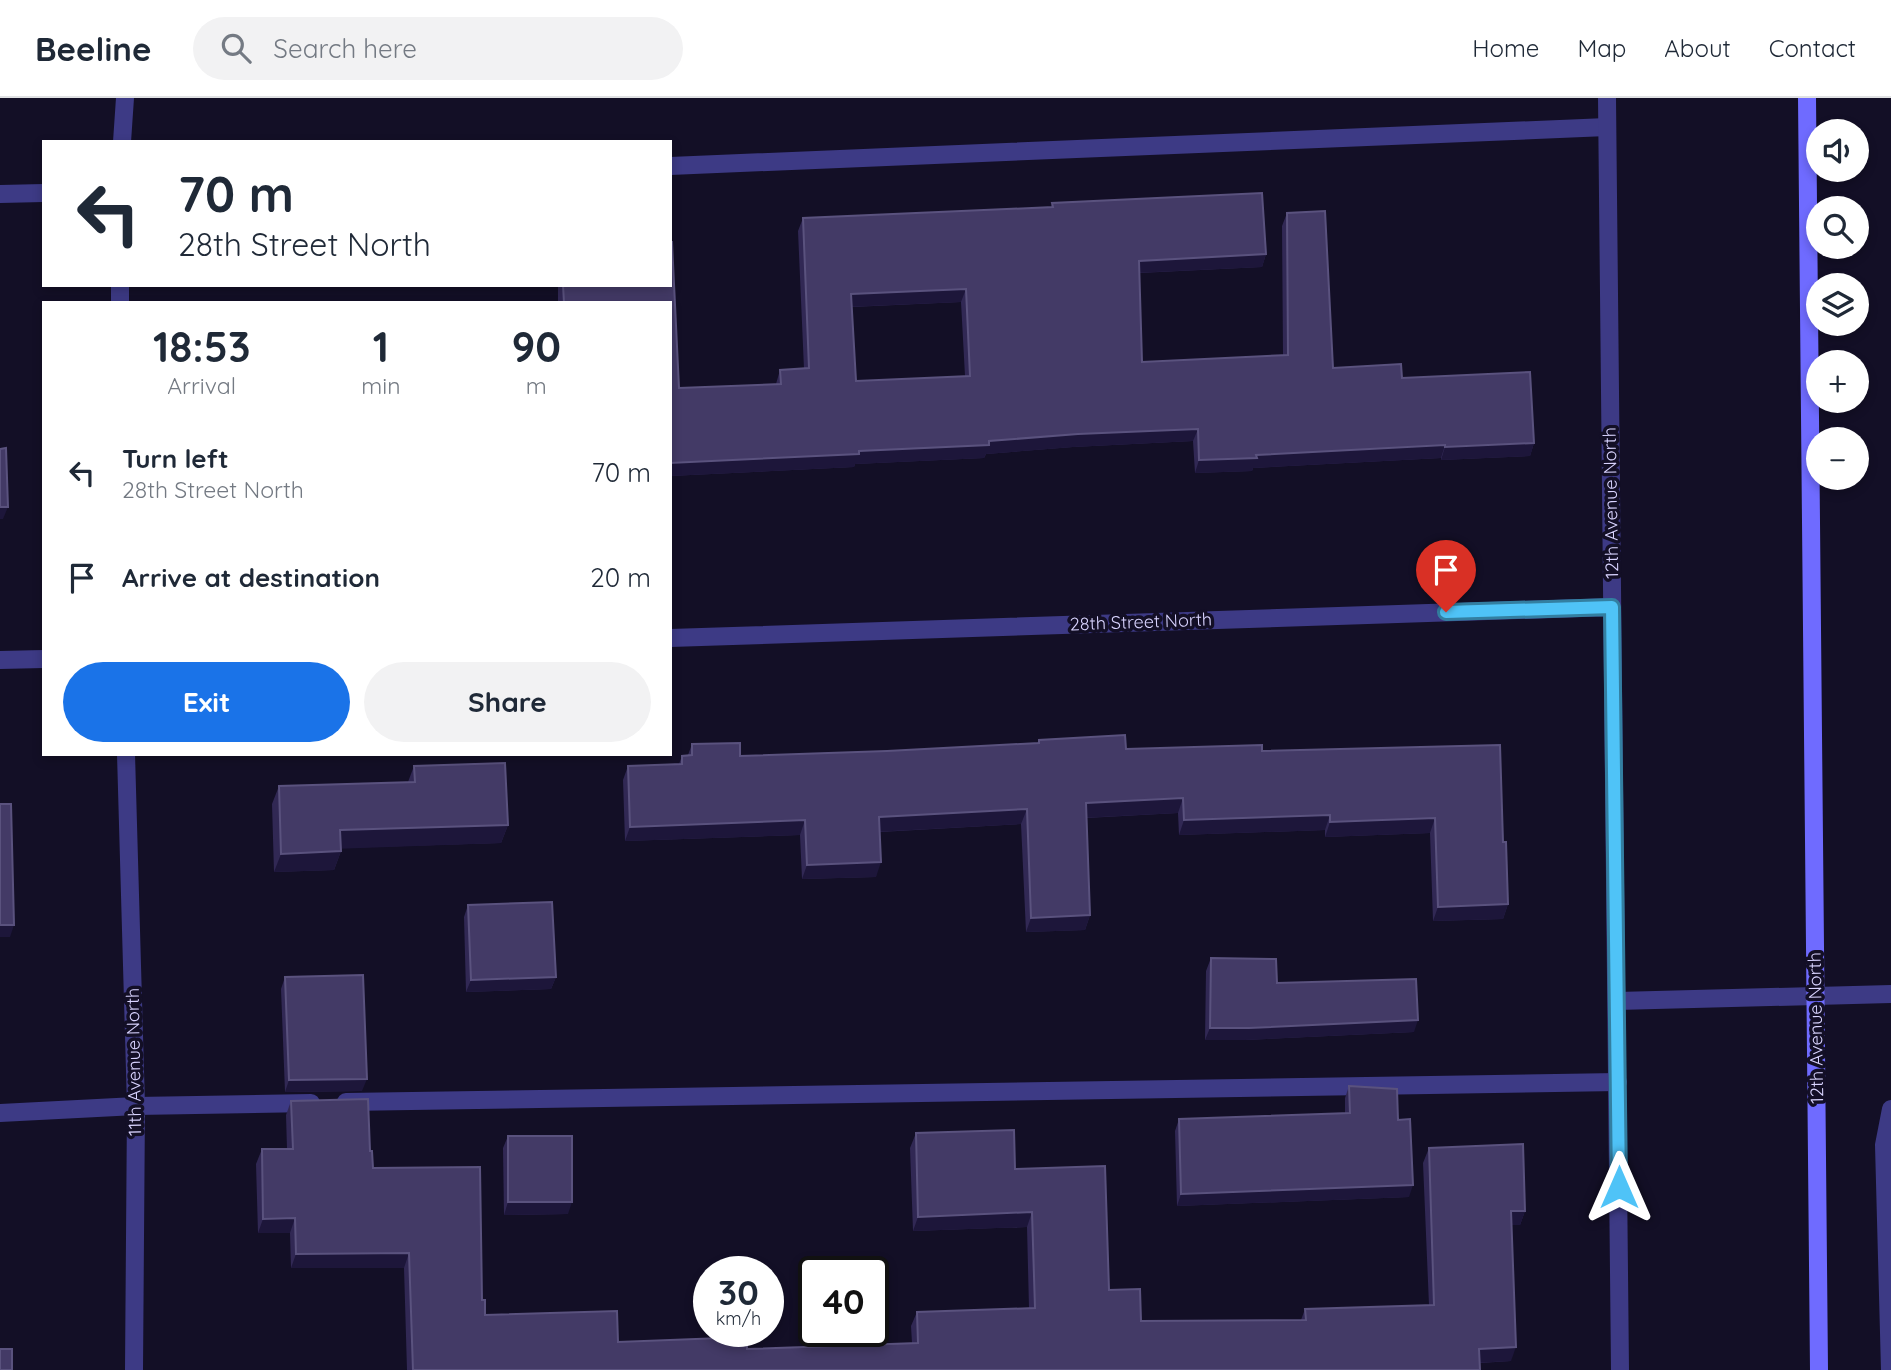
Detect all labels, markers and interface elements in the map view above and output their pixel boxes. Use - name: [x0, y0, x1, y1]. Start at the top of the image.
- search box: [193, 17, 683, 80]
- text: Beeline: [35, 28, 151, 69]
- icon: search: [217, 29, 255, 67]
- text: Search here: [273, 32, 417, 65]
- text: Home: [1472, 33, 1539, 63]
- text: Map: [1577, 33, 1626, 63]
- text: About: [1664, 33, 1731, 63]
- text: Contact: [1769, 33, 1856, 63]
- map controls: [1806, 119, 1869, 490]
- button: sound: [1806, 119, 1869, 182]
- text: 70 m: [178, 163, 294, 224]
- icon: left: [63, 168, 154, 259]
- button: search: [1806, 196, 1869, 259]
- text: 28th Street North: [178, 224, 431, 264]
- button: layers: [1806, 273, 1869, 336]
- text: 18:53: [153, 320, 250, 373]
- text: 1: [373, 320, 389, 373]
- text: 90: [511, 320, 561, 373]
- button: +: [1806, 350, 1869, 413]
- text: Arrival: [167, 371, 236, 400]
- text: min: [361, 371, 401, 400]
- text: m: [526, 371, 547, 400]
- street label: 12th Avenue North: [1598, 427, 1623, 579]
- button: −: [1806, 427, 1869, 490]
- text: Turn left: [122, 442, 229, 475]
- icon: left: [63, 454, 101, 492]
- text: 70 m: [591, 456, 651, 489]
- text: 28th Street North: [122, 475, 304, 504]
- pin: [1416, 540, 1476, 612]
- icon: arrive: [1427, 551, 1465, 589]
- icon: arrive: [63, 559, 101, 597]
- text: Arrive at destination: [122, 561, 380, 594]
- text: 20 m: [590, 561, 651, 594]
- street label: 28th Street North: [1069, 608, 1212, 635]
- button: Exit: [63, 662, 350, 742]
- button: Share: [364, 662, 651, 742]
- street label: 12th Avenue North: [1803, 952, 1828, 1104]
- street label: 11th Avenue North: [121, 988, 146, 1136]
- position arrow: [1582, 1150, 1656, 1224]
- speed limit sign: 40: [798, 1256, 889, 1347]
- text: 30: [718, 1270, 759, 1314]
- text: km/h: [716, 1307, 761, 1330]

